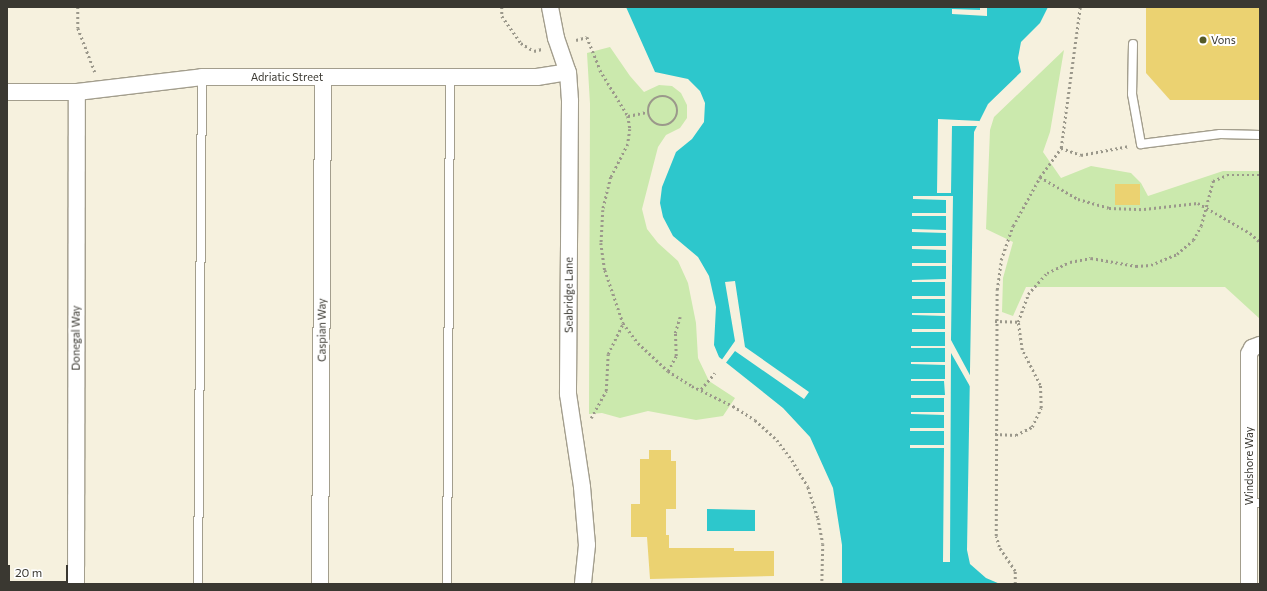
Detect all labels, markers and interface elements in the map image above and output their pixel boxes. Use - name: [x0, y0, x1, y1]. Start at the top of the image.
- place label: Vons: [1211, 33, 1236, 47]
- marker: Vons: [1198, 35, 1208, 45]
- street label: Adriatic Street: [251, 70, 323, 84]
- street label: Seabridge Lane: [562, 257, 576, 333]
- street label: Caspian Way: [315, 298, 329, 362]
- street label: Donegal Way: [69, 305, 83, 371]
- street label: Windshore Way: [1242, 427, 1256, 505]
- scale bar: [10, 557, 70, 583]
- text: 20 m: [15, 565, 42, 579]

